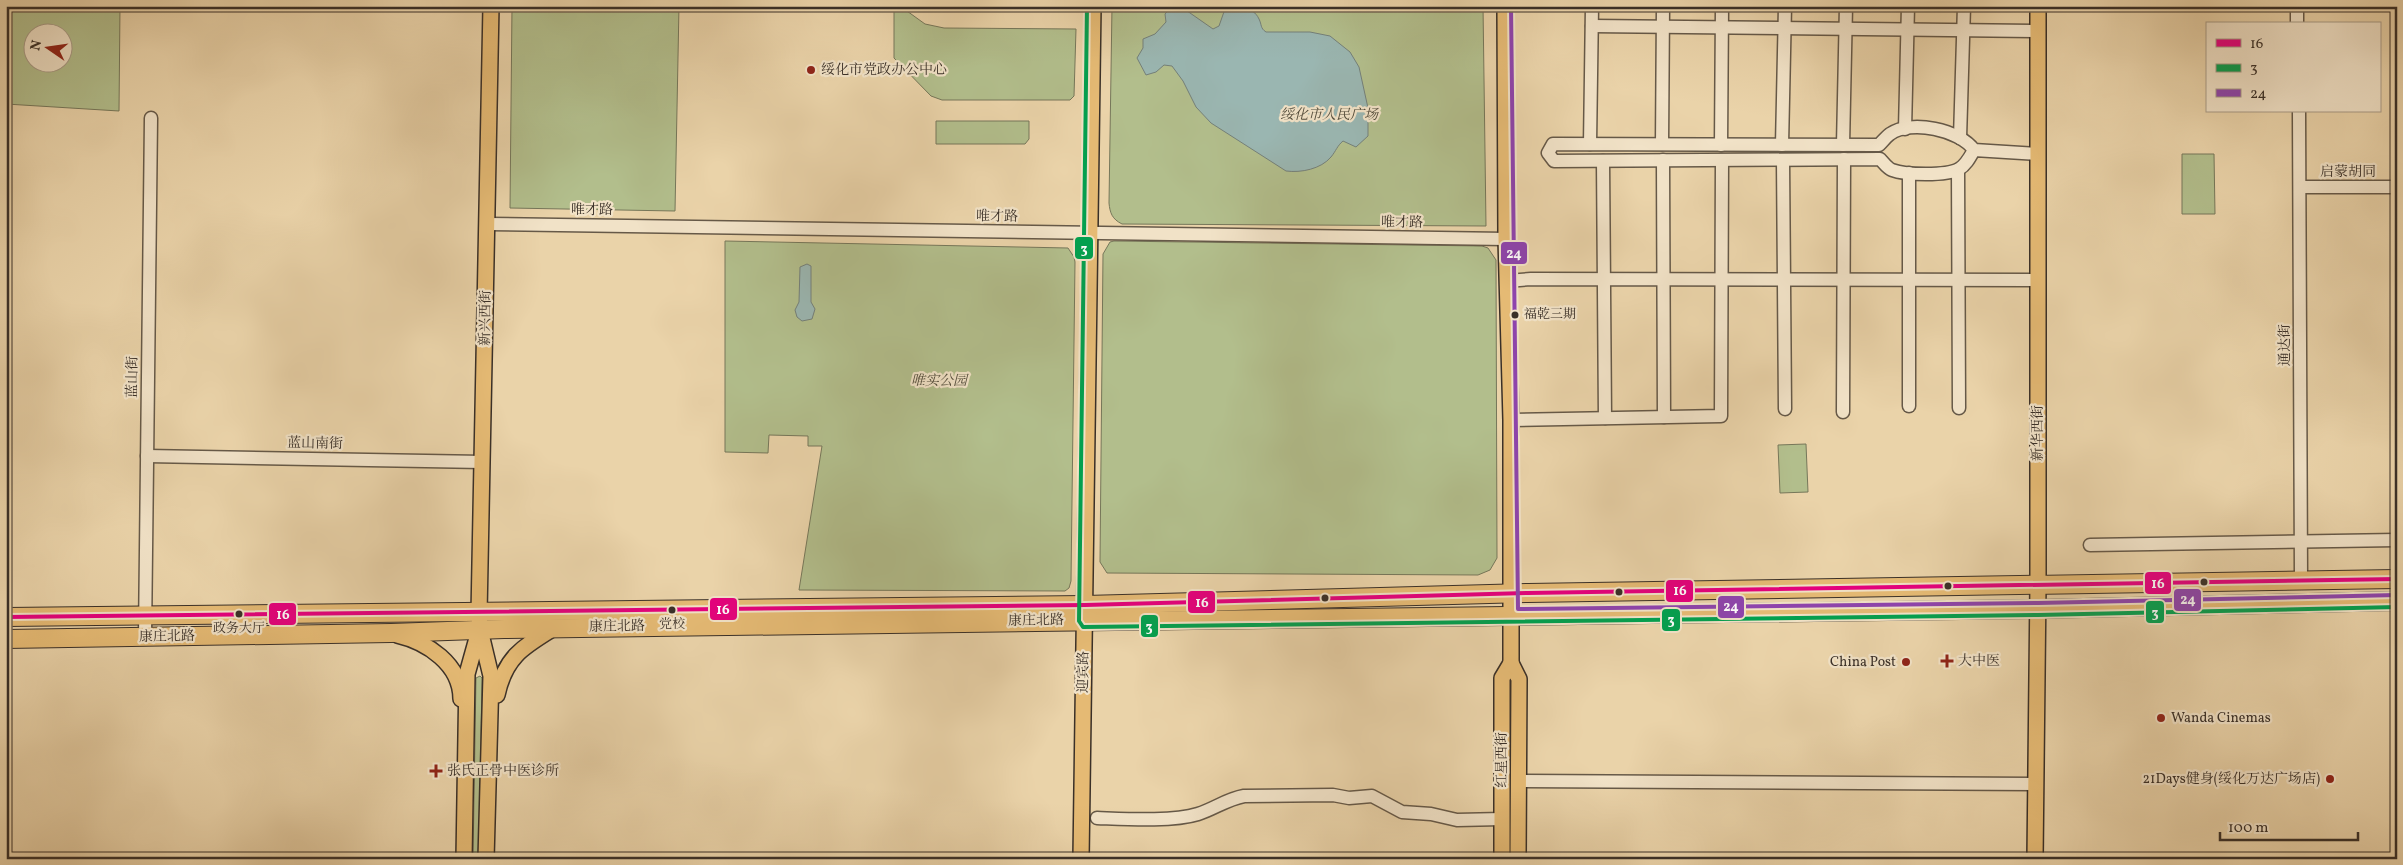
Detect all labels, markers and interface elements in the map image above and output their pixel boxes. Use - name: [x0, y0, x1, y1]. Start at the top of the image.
- north arrow: [22, 22, 72, 72]
- legend: [2206, 22, 2380, 112]
- text: 16: [2250, 34, 2263, 55]
- text: N: [26, 38, 47, 53]
- text: 3: [2250, 58, 2258, 79]
- place label: 绥化市党政办公中心: [821, 61, 947, 80]
- marker: 绥化市党政办公中心: [805, 64, 817, 76]
- text: 24: [2250, 84, 2267, 105]
- park label: 绥化市人民广场: [1280, 106, 1379, 125]
- street label: 启蒙胡同: [2320, 163, 2376, 182]
- street label: 唯才路: [571, 201, 613, 220]
- street label: 唯才路: [976, 207, 1018, 227]
- street label: 唯才路: [1381, 213, 1423, 233]
- line badge: 3: [1074, 236, 1094, 260]
- text: 3: [1080, 240, 1088, 259]
- line badge: 24: [1500, 241, 1528, 265]
- text: 24: [1506, 245, 1522, 264]
- street label: 新兴西街: [476, 290, 496, 346]
- place label: 福乾三期: [1524, 306, 1576, 324]
- marker: 福乾三期: [1510, 310, 1520, 320]
- street label: 通达街: [2276, 324, 2295, 366]
- street label: 蓝山街: [123, 356, 143, 398]
- park label: 唯实公园: [911, 372, 969, 391]
- street label: 新华西街: [2029, 405, 2048, 461]
- street label: 蓝山南街: [287, 434, 343, 454]
- line badge: 16: [2144, 571, 2172, 595]
- text: 16: [2151, 575, 2165, 594]
- unlabelled marker: [2199, 577, 2209, 587]
- line badge: 16: [1665, 579, 1694, 603]
- unlabelled marker: [1943, 581, 1953, 591]
- text: 16: [1673, 582, 1687, 601]
- unlabelled marker: [1614, 587, 1624, 597]
- line badge: 24: [2173, 588, 2202, 612]
- line badge: 16: [1187, 590, 1216, 614]
- text: 24: [2180, 591, 2196, 610]
- unlabelled marker: [1320, 593, 1330, 603]
- text: 16: [1195, 594, 1209, 613]
- line badge: 24: [1717, 595, 1745, 619]
- line badge: 16: [709, 597, 738, 621]
- text: 24: [1723, 598, 1739, 617]
- line badge: 3: [2145, 600, 2165, 624]
- text: 16: [716, 601, 730, 620]
- line badge: 16: [268, 602, 297, 626]
- text: 3: [2151, 604, 2159, 623]
- marker: 党校: [667, 605, 677, 615]
- text: 16: [276, 606, 290, 625]
- line badge: 3: [1661, 608, 1681, 632]
- marker: 政务大厅: [234, 609, 244, 619]
- street label: 康庄北路: [1008, 611, 1064, 631]
- text: 3: [1667, 611, 1675, 630]
- line badge: 3: [1140, 614, 1159, 638]
- place label: 党校: [659, 616, 685, 634]
- street label: 康庄北路: [589, 617, 645, 637]
- text: 3: [1145, 618, 1153, 637]
- place label: 政务大厅: [213, 620, 265, 638]
- street label: 康庄北路: [139, 627, 195, 647]
- street label: 迎宾路: [1074, 651, 1094, 693]
- place label: 大中医: [1958, 652, 2000, 671]
- place label: China Post: [1830, 653, 1896, 672]
- marker: 大中医: [1940, 654, 1954, 668]
- marker: China Post: [1900, 656, 1912, 668]
- place label: Wanda Cinemas: [2171, 709, 2271, 728]
- marker: Wanda Cinemas: [2155, 712, 2167, 724]
- street label: 红星西街: [1493, 732, 1512, 788]
- place label: 张氏正骨中医诊所: [447, 762, 559, 781]
- marker: 张氏正骨中医诊所: [429, 764, 443, 778]
- place label: 21Days健身(绥化万达广场店): [2143, 770, 2320, 789]
- marker: 21Days健身(绥化万达广场店): [2324, 773, 2336, 785]
- scale bar: [2220, 810, 2358, 842]
- text: 100 m: [2228, 818, 2268, 839]

